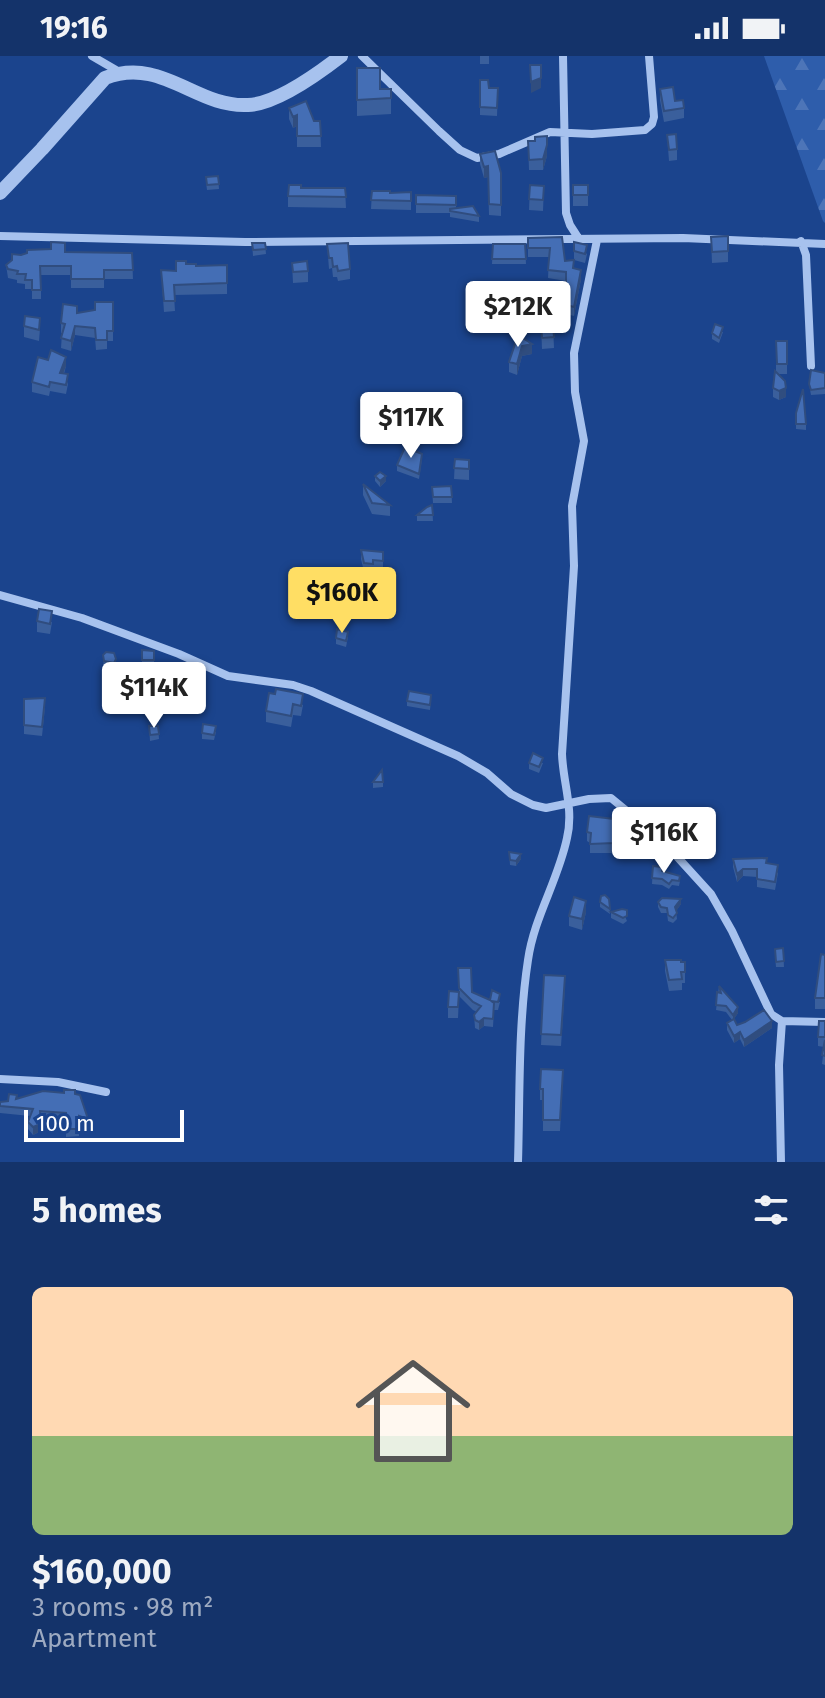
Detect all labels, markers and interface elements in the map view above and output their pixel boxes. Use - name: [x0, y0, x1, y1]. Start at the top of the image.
- text: 19:16: [40, 10, 108, 46]
- pin: $212K: [462, 281, 574, 349]
- text: $212K: [484, 291, 552, 322]
- pin: $117K: [355, 392, 467, 460]
- text: $117K: [378, 402, 444, 433]
- pin: $160K: [286, 567, 398, 635]
- text: $160K: [306, 577, 378, 608]
- pin: $114K: [98, 662, 210, 730]
- text: $114K: [120, 672, 188, 703]
- pin: $116K: [608, 807, 720, 875]
- text: $116K: [630, 817, 698, 848]
- scale bar: [24, 1106, 184, 1142]
- text: 100 m: [36, 1110, 95, 1137]
- icon: filters: [749, 1188, 793, 1232]
- text: 5 homes: [32, 1190, 162, 1231]
- icon: home: [341, 1339, 485, 1483]
- text: $160,000: [32, 1551, 172, 1592]
- text: 3 rooms · 98 m²: [32, 1592, 213, 1623]
- text: Apartment: [32, 1623, 157, 1654]

